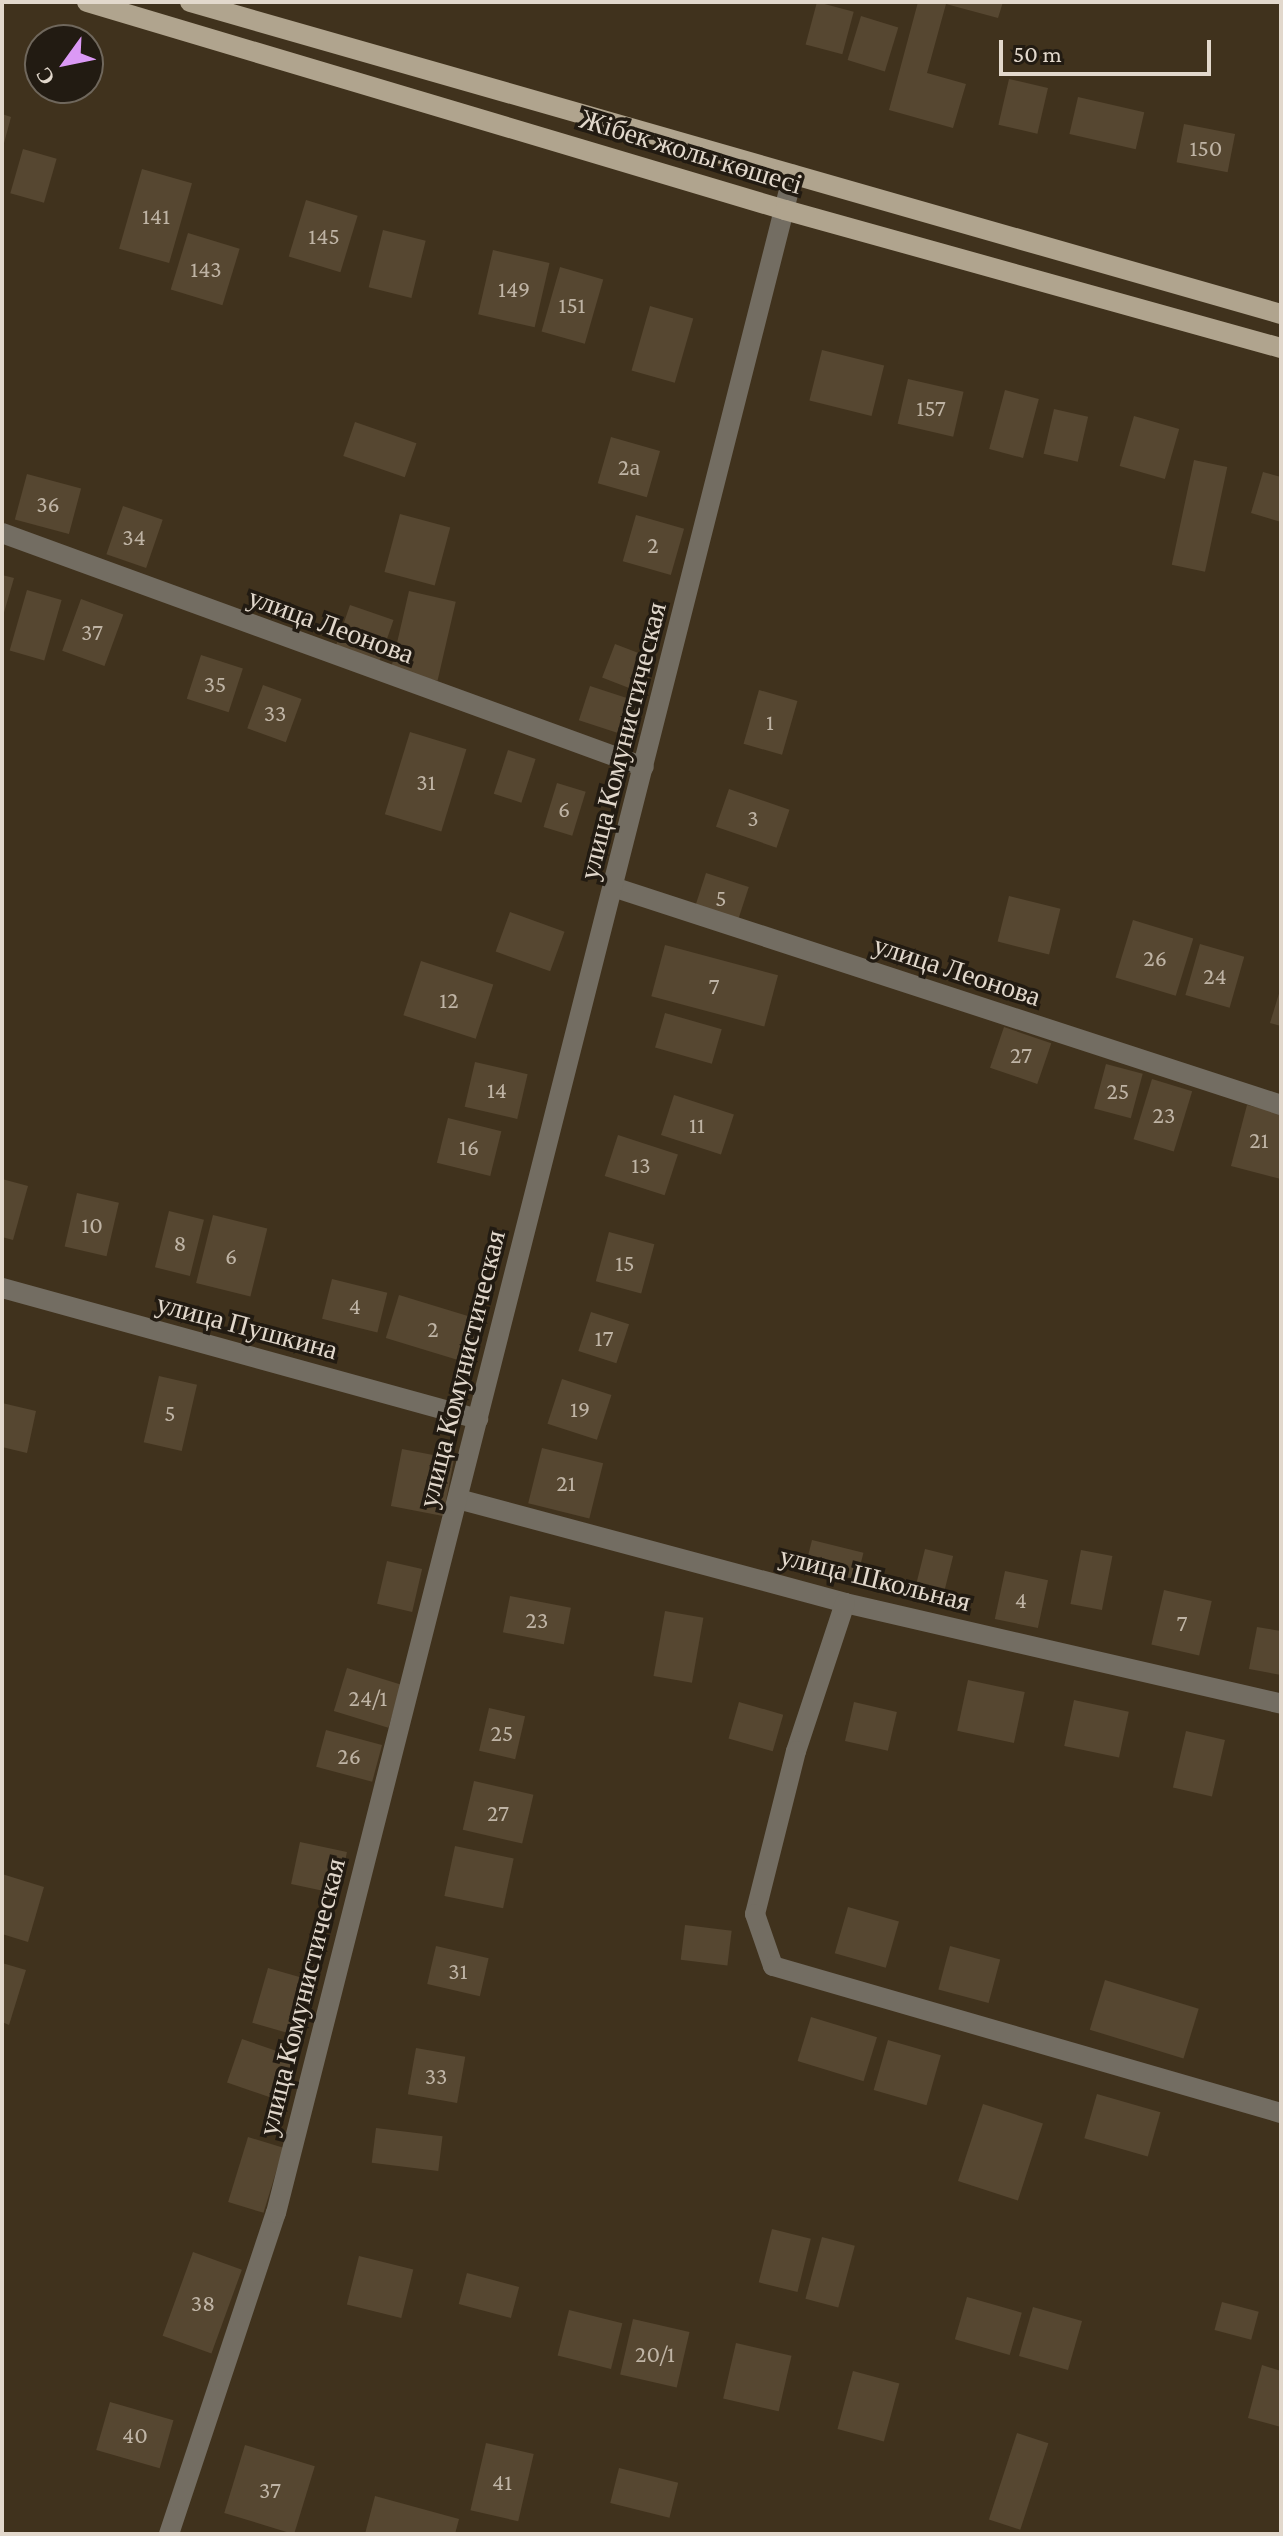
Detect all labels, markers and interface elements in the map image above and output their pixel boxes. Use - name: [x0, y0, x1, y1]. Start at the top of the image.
- north arrow: [24, 24, 104, 104]
- scale bar: [1003, 24, 1215, 74]
- text: 50 m: [1013, 40, 1062, 67]
- text: С: [30, 63, 60, 90]
- street label: Жібек жолы көшесі: [576, 102, 806, 202]
- house number: 150: [1190, 134, 1222, 162]
- house number: 141: [142, 202, 170, 230]
- house number: 145: [308, 222, 340, 250]
- house number: 143: [190, 255, 222, 283]
- house number: 149: [498, 275, 530, 303]
- house number: 151: [558, 291, 586, 319]
- house number: 157: [916, 394, 946, 422]
- house number: 2а: [618, 453, 640, 481]
- house number: 36: [36, 490, 60, 518]
- house number: 34: [122, 523, 146, 551]
- house number: 2: [647, 531, 659, 559]
- street label: улица Леонова: [244, 580, 418, 672]
- street label: улица Комунистическая: [572, 599, 674, 883]
- house number: 37: [81, 618, 103, 646]
- house number: 35: [204, 670, 226, 698]
- house number: 33: [264, 699, 286, 727]
- house number: 1: [766, 708, 774, 736]
- house number: 31: [416, 768, 436, 796]
- house number: 6: [558, 795, 570, 823]
- house number: 3: [747, 804, 759, 832]
- house number: 5: [715, 884, 727, 912]
- street label: улица Леонова: [869, 928, 1045, 1014]
- house number: 26: [1143, 944, 1167, 972]
- house number: 24: [1203, 962, 1227, 990]
- house number: 7: [708, 972, 720, 1000]
- house number: 12: [439, 986, 459, 1014]
- house number: 27: [1010, 1041, 1032, 1069]
- house number: 14: [487, 1076, 507, 1104]
- house number: 25: [1107, 1077, 1129, 1105]
- house number: 23: [1153, 1101, 1175, 1129]
- house number: 11: [689, 1111, 705, 1139]
- house number: 21: [1249, 1126, 1269, 1154]
- house number: 16: [459, 1133, 479, 1161]
- house number: 13: [631, 1151, 651, 1179]
- house number: 10: [81, 1211, 103, 1239]
- street label: улица Комунистическая: [411, 1227, 513, 1511]
- house number: 8: [174, 1229, 186, 1257]
- house number: 6: [225, 1242, 237, 1270]
- house number: 15: [615, 1249, 635, 1277]
- street label: улица Пушкина: [153, 1287, 341, 1367]
- house number: 4: [349, 1292, 361, 1320]
- house number: 2: [427, 1315, 439, 1343]
- house number: 17: [594, 1324, 614, 1352]
- house number: 19: [570, 1395, 590, 1423]
- house number: 5: [164, 1399, 176, 1427]
- house number: 21: [556, 1469, 576, 1497]
- street label: улица Школьная: [776, 1539, 974, 1619]
- house number: 4: [1015, 1586, 1027, 1614]
- house number: 23: [526, 1606, 548, 1634]
- house number: 7: [1176, 1609, 1188, 1637]
- house number: 24/1: [349, 1684, 387, 1712]
- house number: 25: [491, 1719, 513, 1747]
- house number: 26: [337, 1742, 361, 1770]
- house number: 27: [487, 1799, 509, 1827]
- street label: улица Комунистическая: [251, 1855, 353, 2139]
- house number: 31: [448, 1957, 468, 1985]
- house number: 33: [425, 2062, 447, 2090]
- house number: 38: [191, 2289, 215, 2317]
- house number: 20/1: [635, 2340, 675, 2368]
- house number: 40: [122, 2421, 148, 2449]
- house number: 41: [492, 2468, 512, 2496]
- house number: 37: [259, 2476, 281, 2504]

